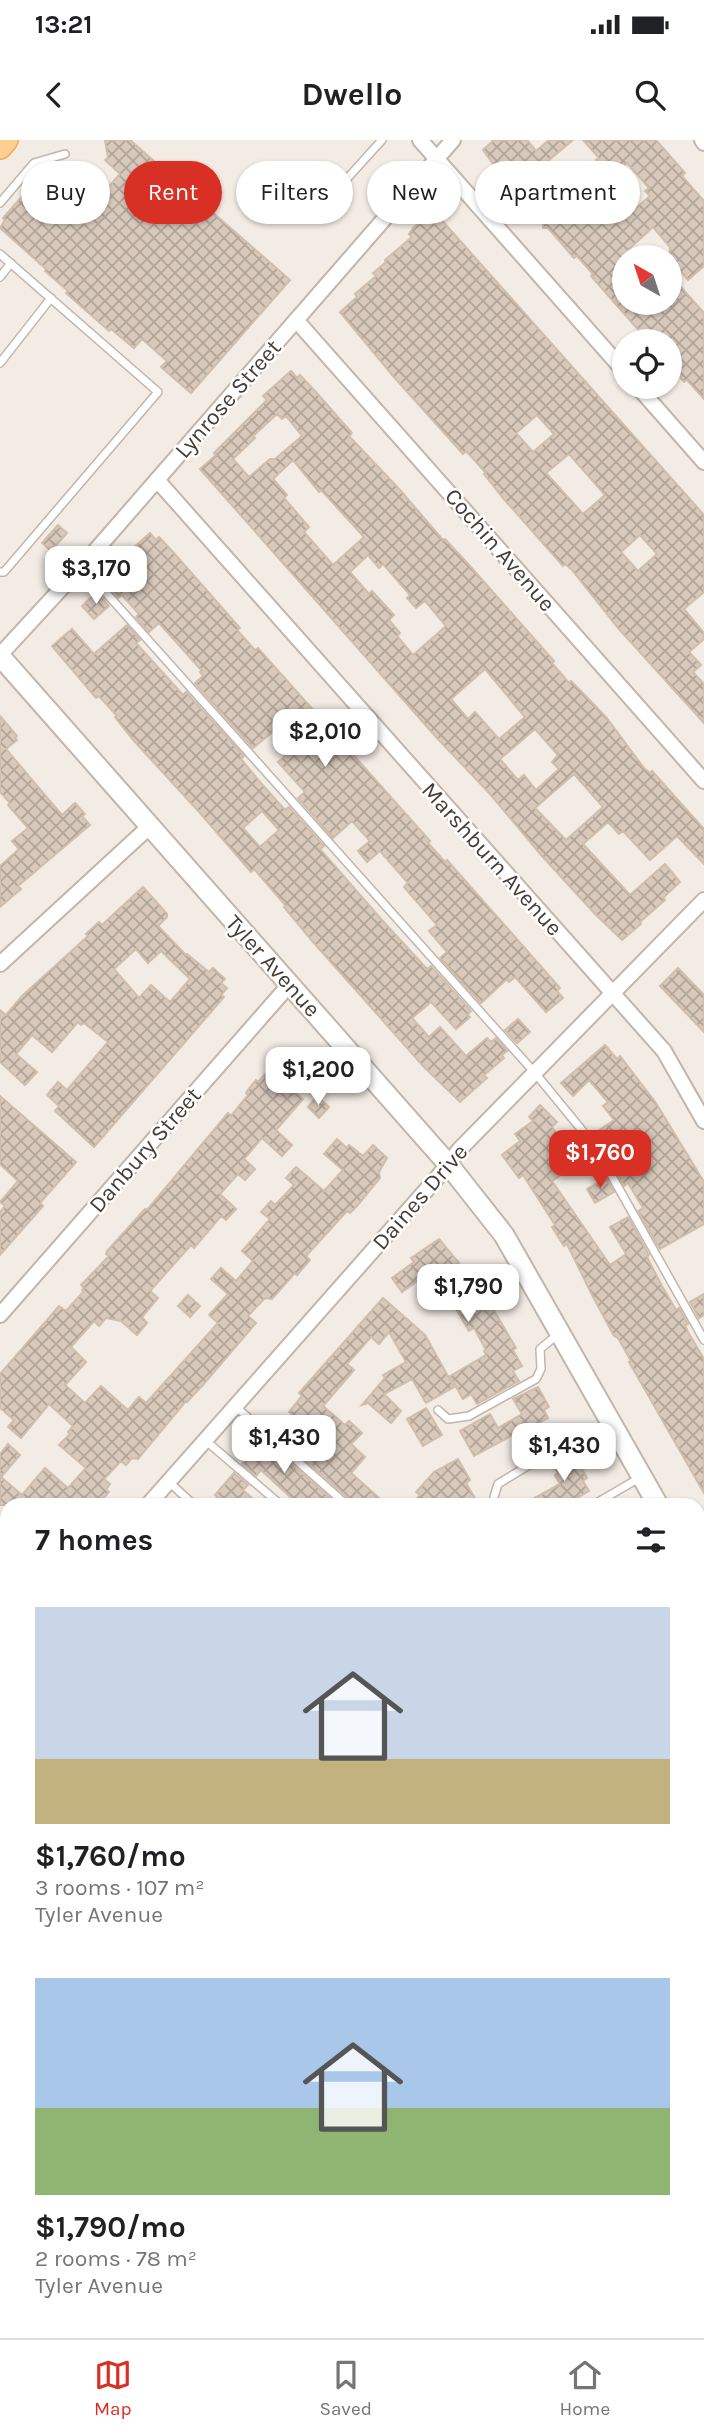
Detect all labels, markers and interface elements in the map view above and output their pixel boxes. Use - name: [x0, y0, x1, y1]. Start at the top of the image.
- text: 13:21: [35, 9, 92, 40]
- icon: back: [35, 76, 73, 114]
- text: Dwello: [302, 76, 402, 113]
- icon: search: [631, 76, 669, 114]
- chip: Buy: [21, 161, 110, 224]
- chip: Rent: [124, 161, 222, 224]
- chip: Filters: [236, 161, 353, 224]
- chip: New: [367, 161, 461, 224]
- chip: Apartment: [475, 161, 640, 224]
- north arrow: [612, 245, 682, 315]
- map controls: [612, 245, 682, 399]
- button: locate: [612, 329, 682, 399]
- street label: Lynrose Street: [169, 334, 287, 464]
- street label: Cochin Avenue: [439, 483, 561, 617]
- pin: $3,170: [39, 546, 153, 606]
- text: $3,170: [61, 555, 131, 582]
- pin: $2,010: [268, 710, 382, 769]
- text: $2,010: [289, 718, 361, 745]
- street label: Marshburn Avenue: [416, 777, 568, 941]
- street label: Tyler Avenue: [220, 909, 326, 1023]
- pin: $1,200: [261, 1048, 375, 1107]
- text: $1,200: [282, 1056, 354, 1083]
- street label: Danbury Street: [83, 1082, 207, 1218]
- pin: $1,760: [543, 1130, 657, 1190]
- street label: Daines Drive: [367, 1138, 473, 1256]
- text: $1,760: [565, 1139, 635, 1166]
- pin: $1,790: [411, 1264, 525, 1324]
- text: $1,790: [433, 1273, 503, 1300]
- pin: $1,430: [227, 1416, 341, 1475]
- text: $1,430: [248, 1424, 320, 1451]
- pin: $1,430: [507, 1424, 621, 1483]
- text: $1,430: [528, 1432, 600, 1459]
- icon: filters: [632, 1521, 670, 1559]
- text: 7 homes: [35, 1522, 153, 1558]
- icon: home: [290, 1653, 416, 1779]
- text: $1,760/mo: [35, 1838, 186, 1874]
- text: 3 rooms · 107 m²: [35, 1874, 204, 1901]
- text: Tyler Avenue: [35, 1901, 163, 1928]
- icon: home: [290, 2024, 416, 2150]
- text: $1,790/mo: [35, 2209, 186, 2245]
- text: 2 rooms · 78 m²: [35, 2245, 197, 2272]
- text: Tyler Avenue: [35, 2272, 163, 2299]
- tab: Map: [94, 2356, 132, 2420]
- tab: Saved: [319, 2356, 372, 2420]
- tab: Home: [560, 2356, 610, 2420]

